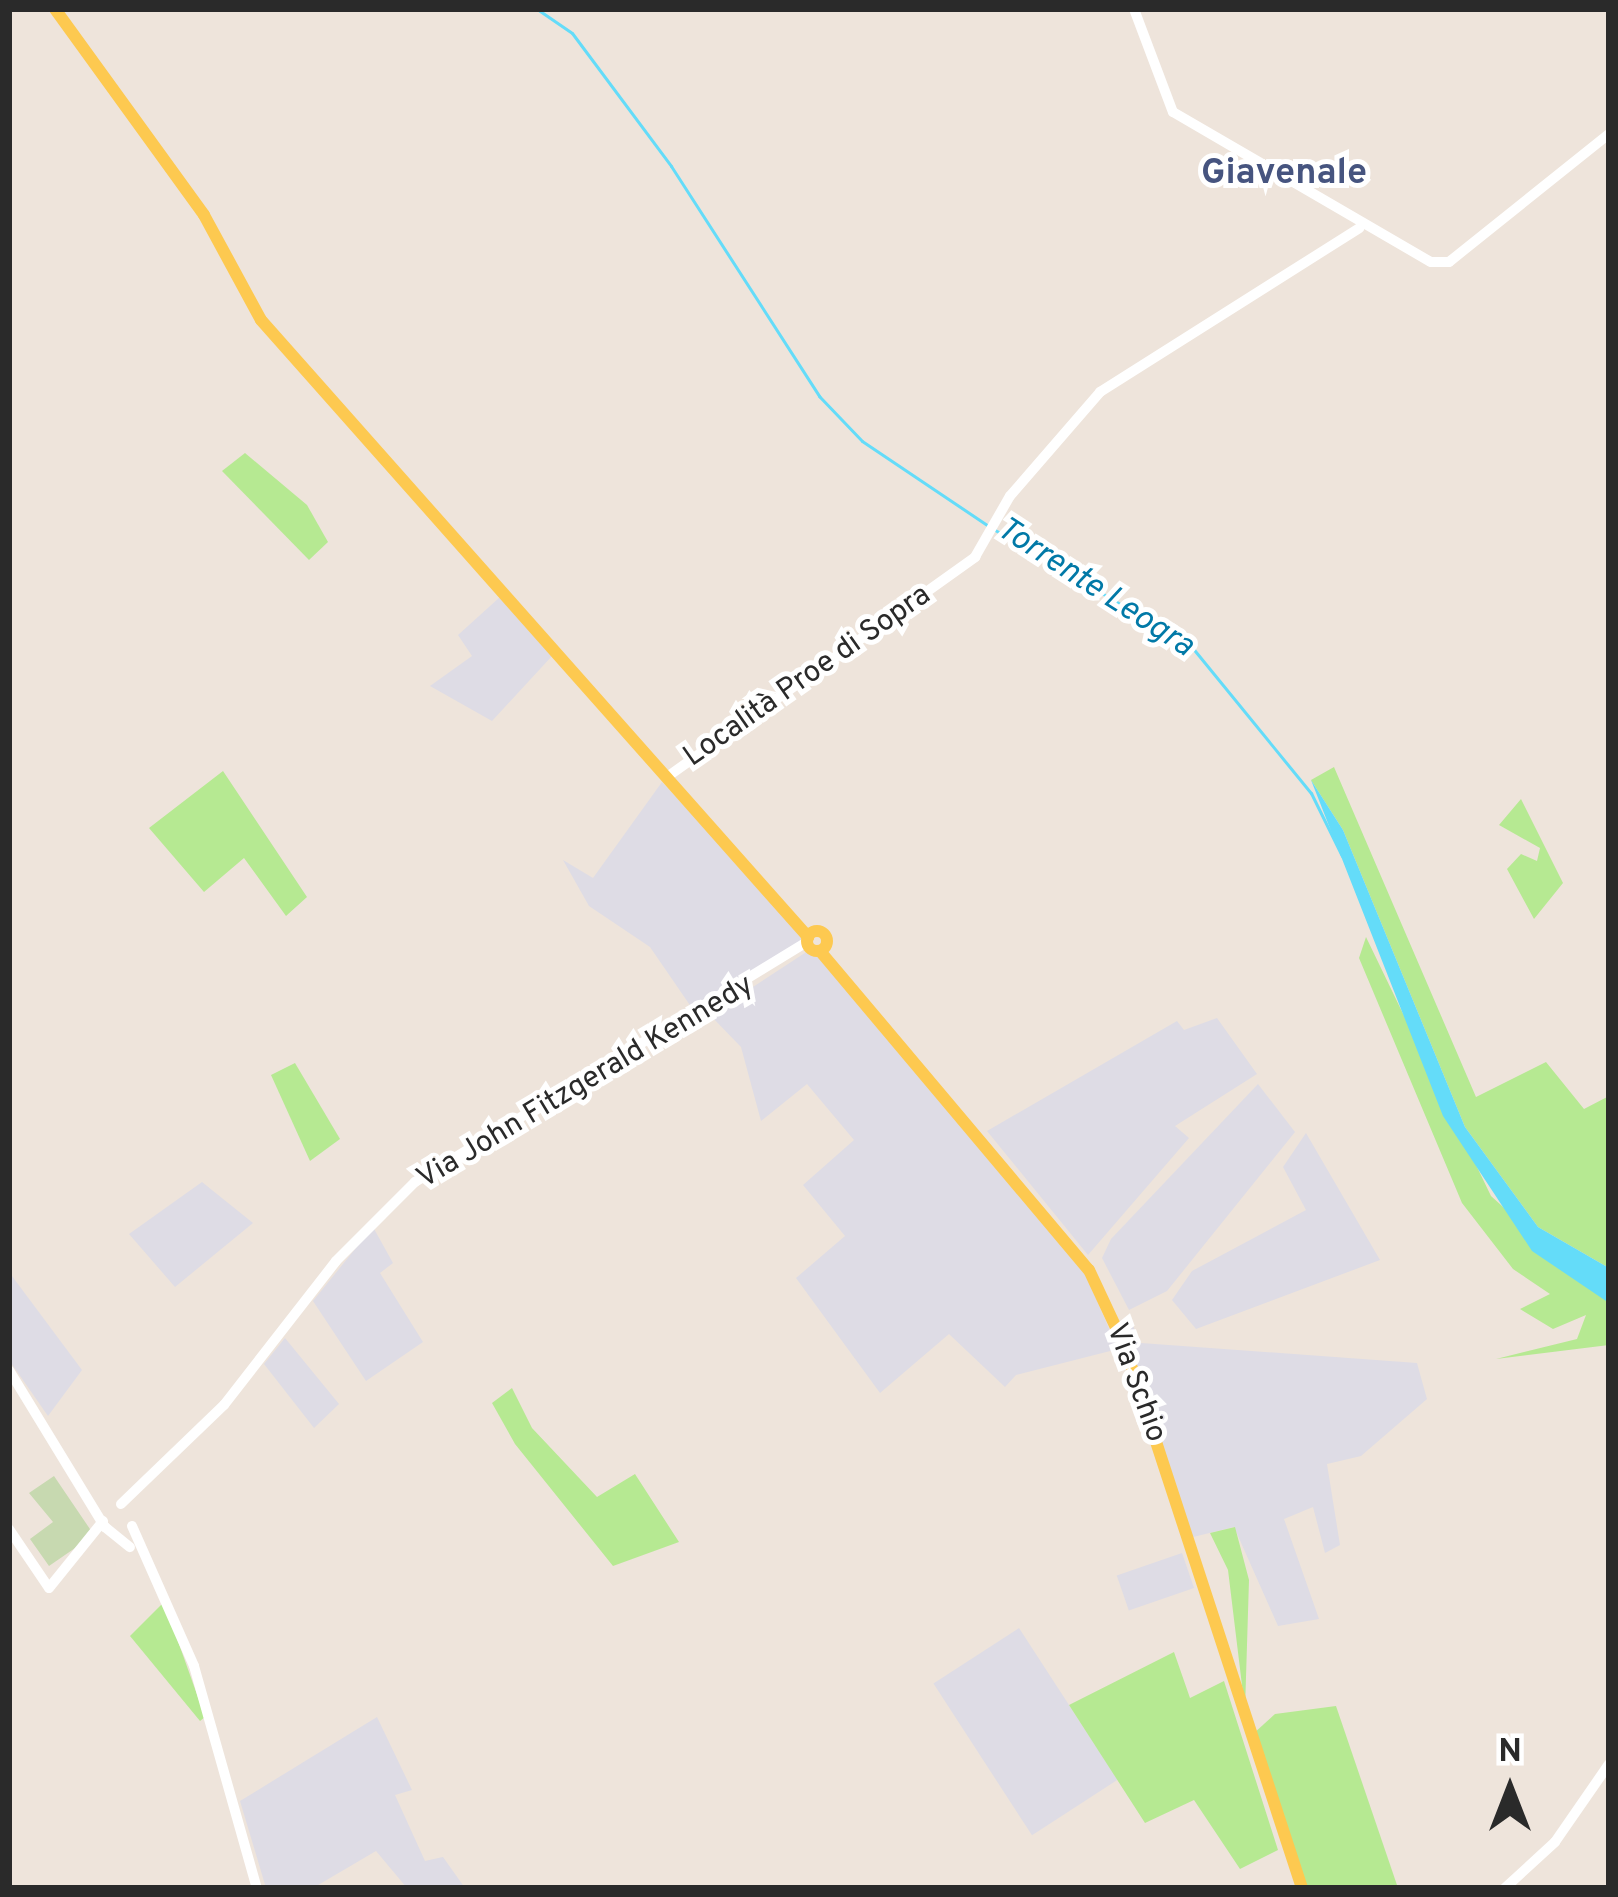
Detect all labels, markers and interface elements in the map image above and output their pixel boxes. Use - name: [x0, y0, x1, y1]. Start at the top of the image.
- district label: Giavenale: [1201, 153, 1367, 197]
- water label: Torrente Leogra: [988, 510, 1200, 668]
- street label: Località Proe di Sopra: [678, 578, 938, 776]
- street label: Via John Fitzgerald Kennedy: [411, 968, 761, 1198]
- street label: Via Schio: [1097, 1319, 1173, 1447]
- north arrow: [1450, 1729, 1570, 1849]
- text: N: [1498, 1732, 1522, 1774]

